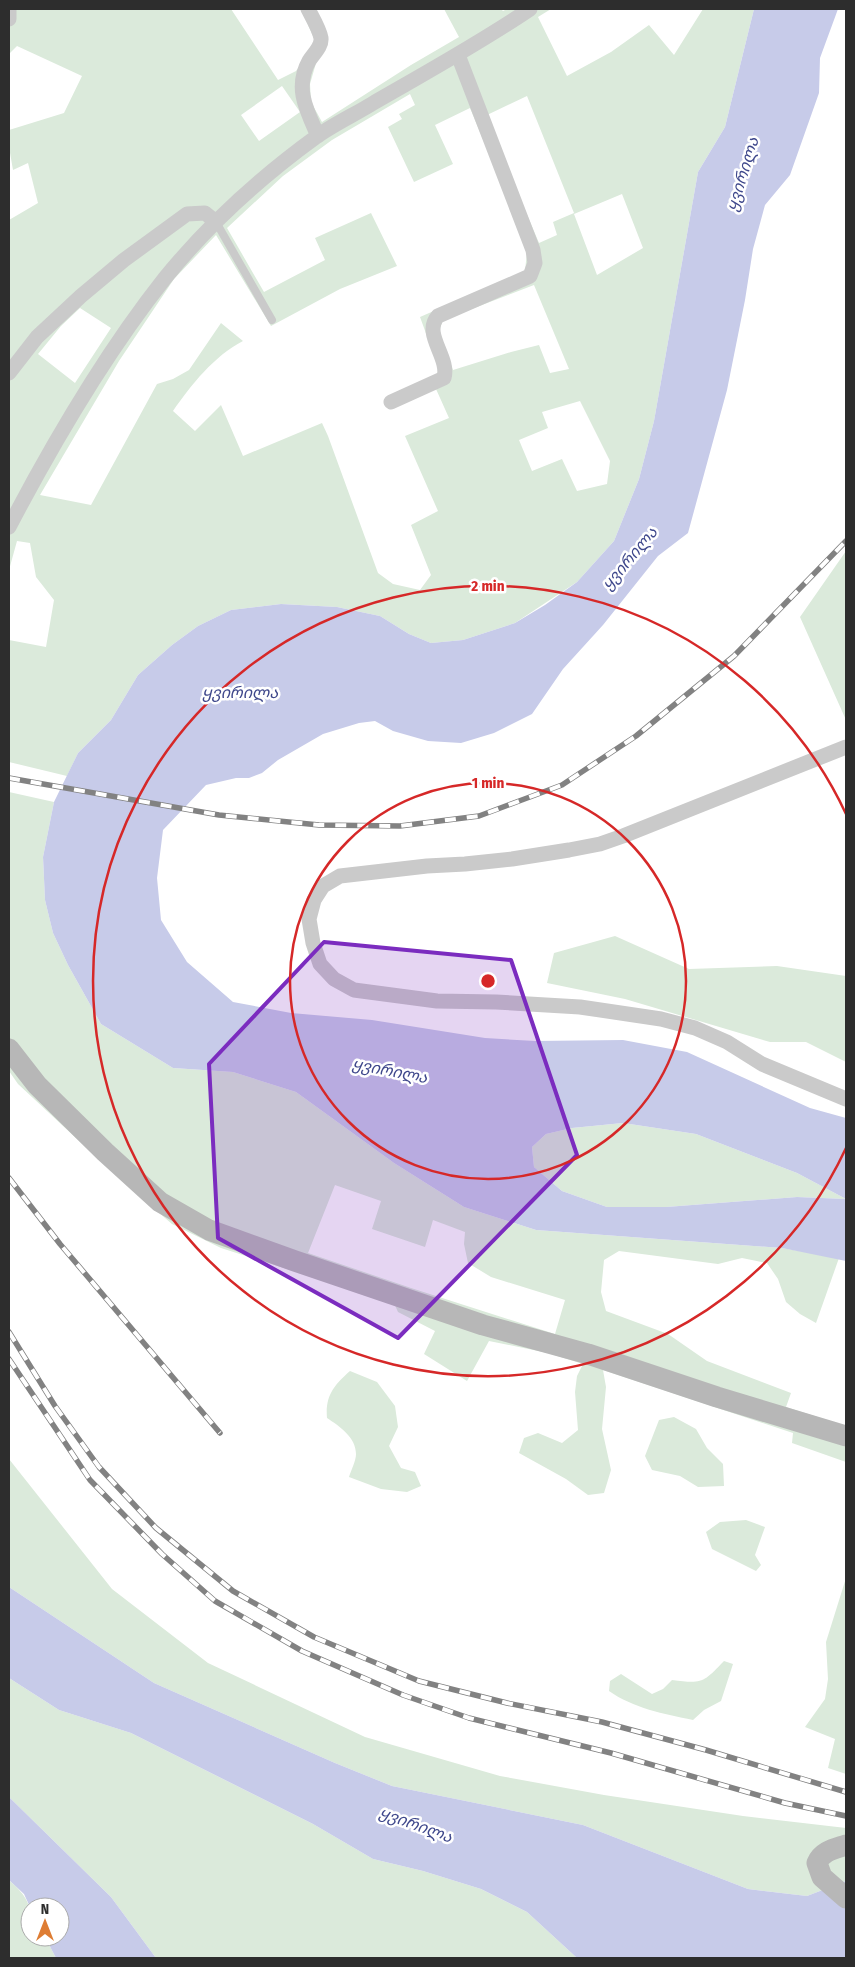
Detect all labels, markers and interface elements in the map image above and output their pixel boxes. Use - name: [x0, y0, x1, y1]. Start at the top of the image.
- water label: ყვირილა: [722, 135, 763, 213]
- water label: ყვირილა: [598, 523, 661, 594]
- text: 2 min: [470, 577, 505, 595]
- water label: ყვირილა: [202, 683, 278, 702]
- text: 1 min: [472, 774, 504, 792]
- centre of rings: [479, 972, 497, 990]
- water label: ყვირილა: [351, 1054, 429, 1087]
- water label: ყვირილა: [377, 1803, 455, 1846]
- north arrow: [20, 1897, 70, 1947]
- text: N: [41, 1901, 49, 1918]

